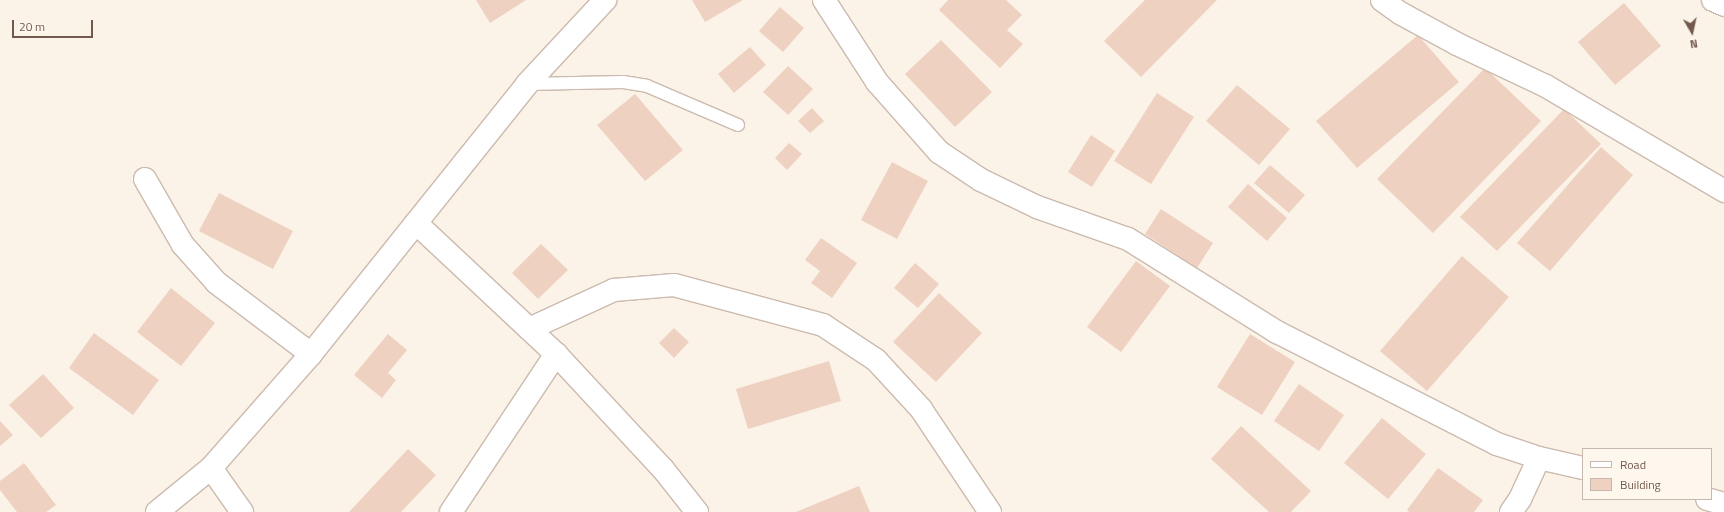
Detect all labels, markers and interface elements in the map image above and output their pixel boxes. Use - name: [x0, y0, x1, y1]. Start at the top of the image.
- scale bar: [14, 12, 95, 38]
- north arrow: [1672, 12, 1712, 52]
- text: 20 m: [19, 17, 45, 36]
- text: N: [1689, 35, 1699, 52]
- legend: [1582, 448, 1712, 500]
- text: Road: [1620, 455, 1646, 474]
- text: Building: [1620, 475, 1661, 494]

